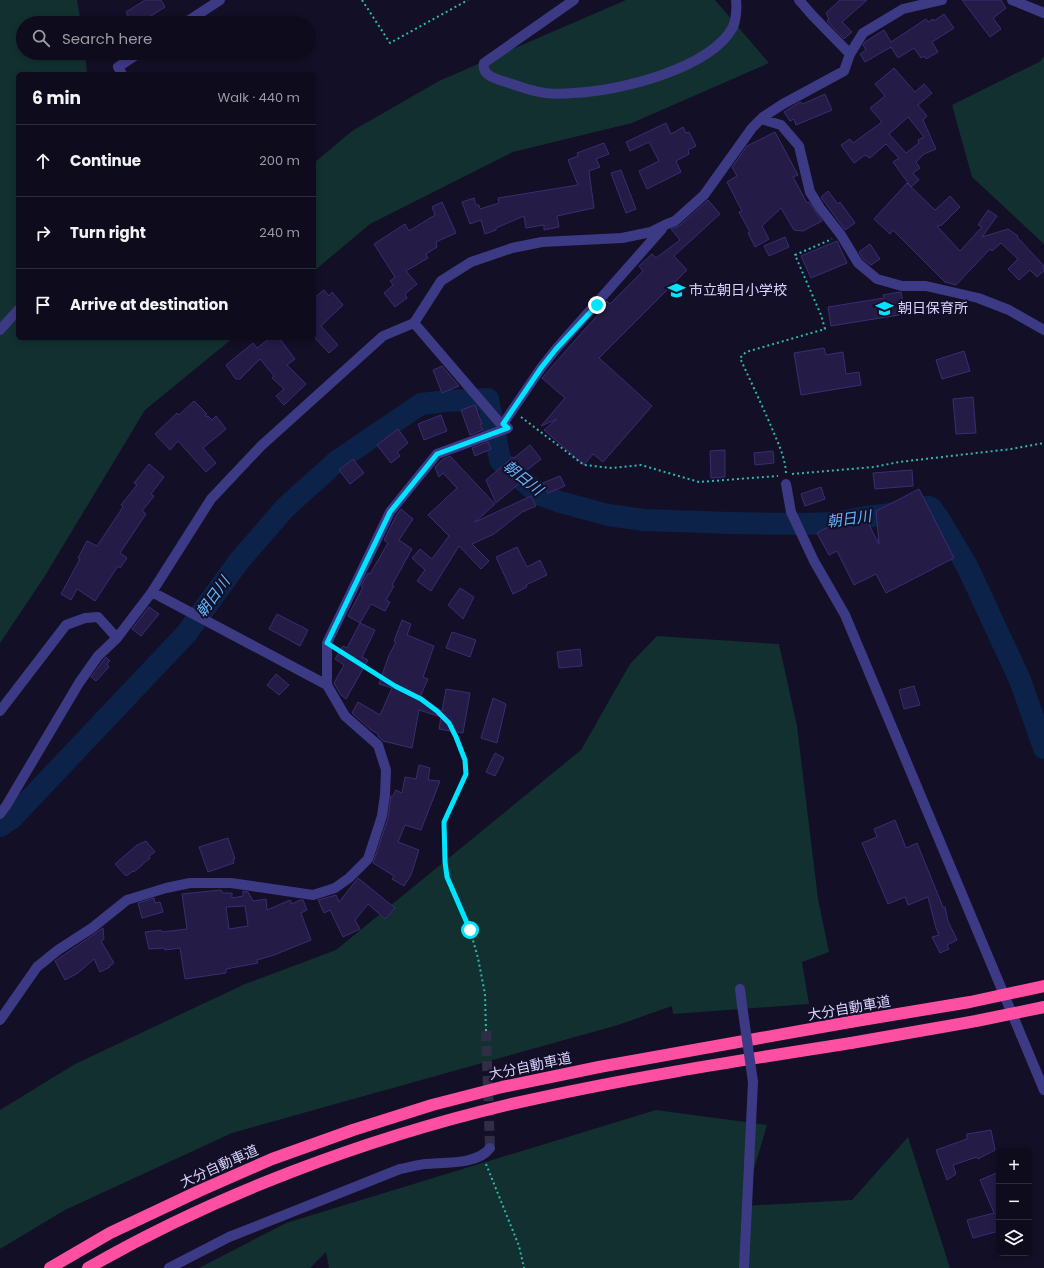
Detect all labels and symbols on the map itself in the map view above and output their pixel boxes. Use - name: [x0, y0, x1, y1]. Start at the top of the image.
- school or university icon: 市立朝日小学校: [666, 280, 686, 300]
- place label: 市立朝日小学校: [689, 280, 787, 300]
- route end: [588, 296, 606, 314]
- school or university icon: 朝日保育所: [875, 298, 895, 318]
- place label: 朝日保育所: [898, 298, 968, 318]
- water label: 朝日川: [499, 455, 549, 501]
- water label: 朝日川: [825, 505, 875, 532]
- water label: 朝日川: [191, 571, 235, 621]
- route start: [461, 921, 479, 939]
- street label: 大分自動車道: [806, 991, 892, 1025]
- street label: 大分自動車道: [487, 1047, 573, 1085]
- street label: 大分自動車道: [177, 1140, 261, 1192]

